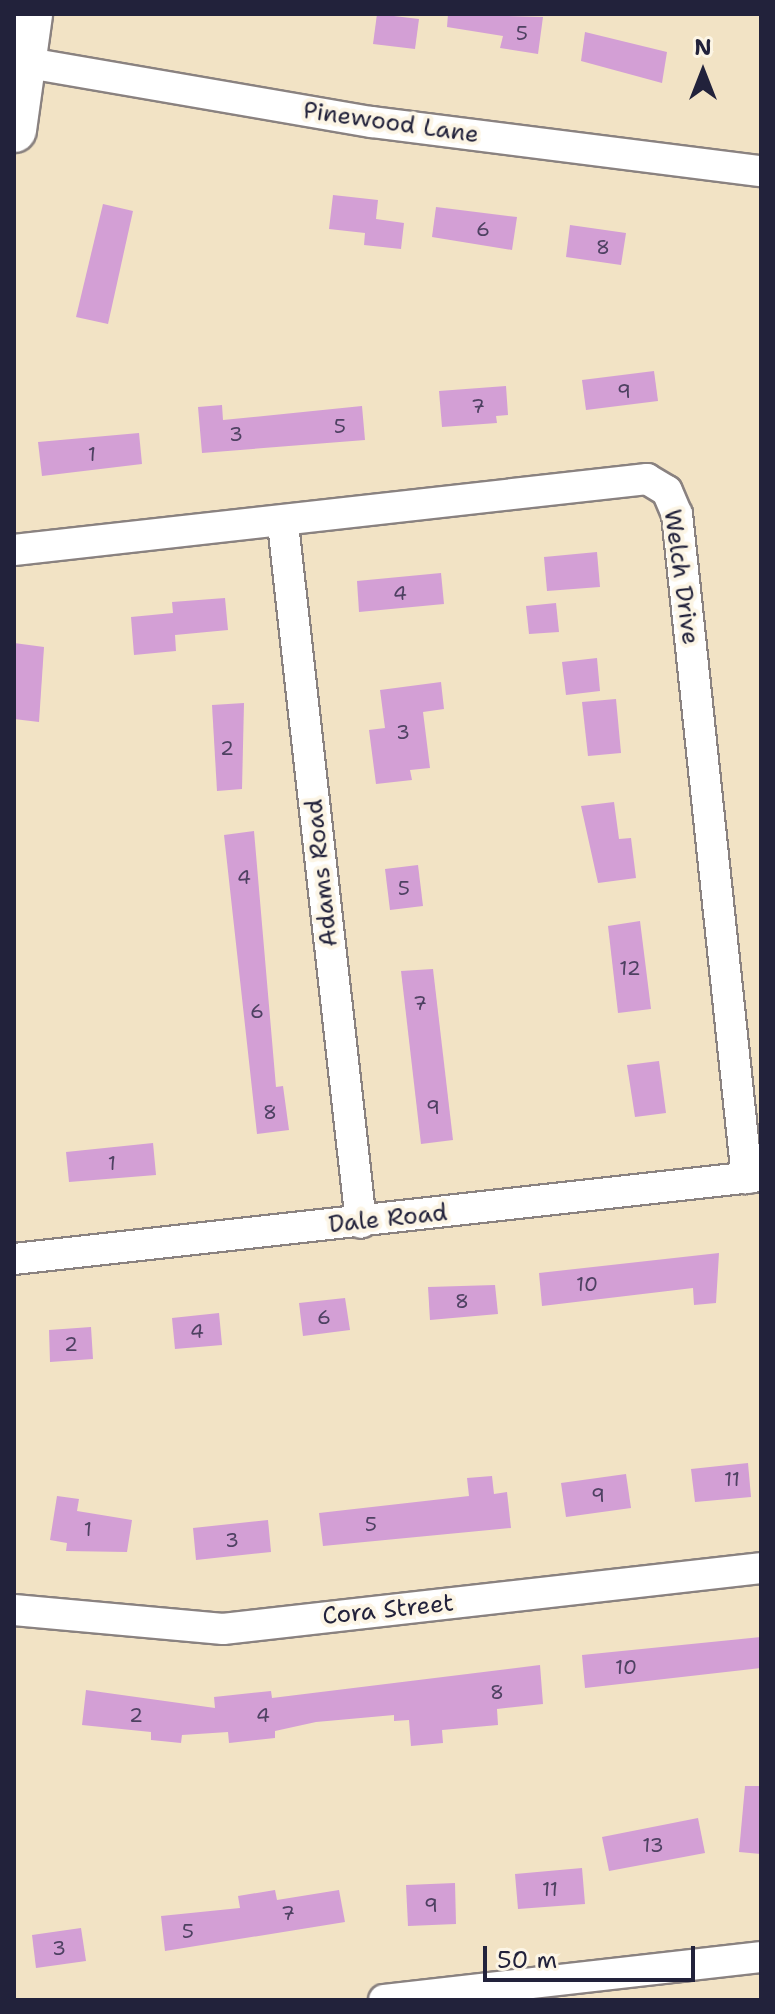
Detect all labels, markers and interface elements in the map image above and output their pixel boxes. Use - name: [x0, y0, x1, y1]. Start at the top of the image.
- house number: 5: [516, 21, 528, 45]
- north arrow: [663, 32, 743, 112]
- text: N: [694, 33, 712, 62]
- street label: Pinewood Lane: [301, 96, 481, 150]
- house number: 6: [476, 217, 490, 241]
- house number: 8: [596, 235, 610, 259]
- house number: 9: [617, 379, 631, 403]
- house number: 7: [471, 394, 485, 418]
- house number: 5: [334, 414, 346, 438]
- house number: 3: [229, 422, 243, 446]
- house number: 1: [88, 442, 96, 466]
- street label: Welch Drive: [657, 507, 705, 647]
- house number: 4: [393, 581, 407, 605]
- house number: 3: [396, 720, 410, 744]
- house number: 2: [220, 736, 234, 760]
- street label: Adams Road: [300, 798, 344, 948]
- house number: 4: [237, 865, 251, 889]
- house number: 5: [398, 876, 410, 900]
- house number: 12: [619, 956, 641, 980]
- house number: 7: [413, 991, 427, 1015]
- house number: 6: [250, 999, 264, 1023]
- house number: 9: [426, 1095, 440, 1119]
- house number: 8: [263, 1100, 277, 1124]
- house number: 1: [108, 1151, 116, 1175]
- street label: Dale Road: [327, 1198, 449, 1240]
- house number: 10: [576, 1272, 598, 1296]
- house number: 8: [455, 1289, 469, 1313]
- house number: 6: [317, 1305, 331, 1329]
- house number: 4: [190, 1319, 204, 1343]
- house number: 2: [64, 1332, 78, 1356]
- house number: 11: [724, 1467, 740, 1491]
- house number: 9: [591, 1483, 605, 1507]
- house number: 5: [365, 1512, 377, 1536]
- house number: 1: [84, 1517, 92, 1541]
- house number: 3: [225, 1528, 239, 1552]
- street label: Cora Street: [321, 1589, 455, 1631]
- house number: 10: [615, 1655, 637, 1679]
- house number: 8: [490, 1680, 504, 1704]
- house number: 2: [129, 1703, 143, 1727]
- house number: 4: [256, 1703, 270, 1727]
- house number: 13: [642, 1833, 664, 1857]
- house number: 11: [542, 1877, 558, 1901]
- house number: 9: [424, 1893, 438, 1917]
- house number: 7: [281, 1901, 295, 1925]
- house number: 5: [182, 1919, 194, 1943]
- scale bar: [487, 1930, 699, 1980]
- house number: 3: [52, 1936, 66, 1960]
- text: 50 m: [497, 1944, 557, 1976]

